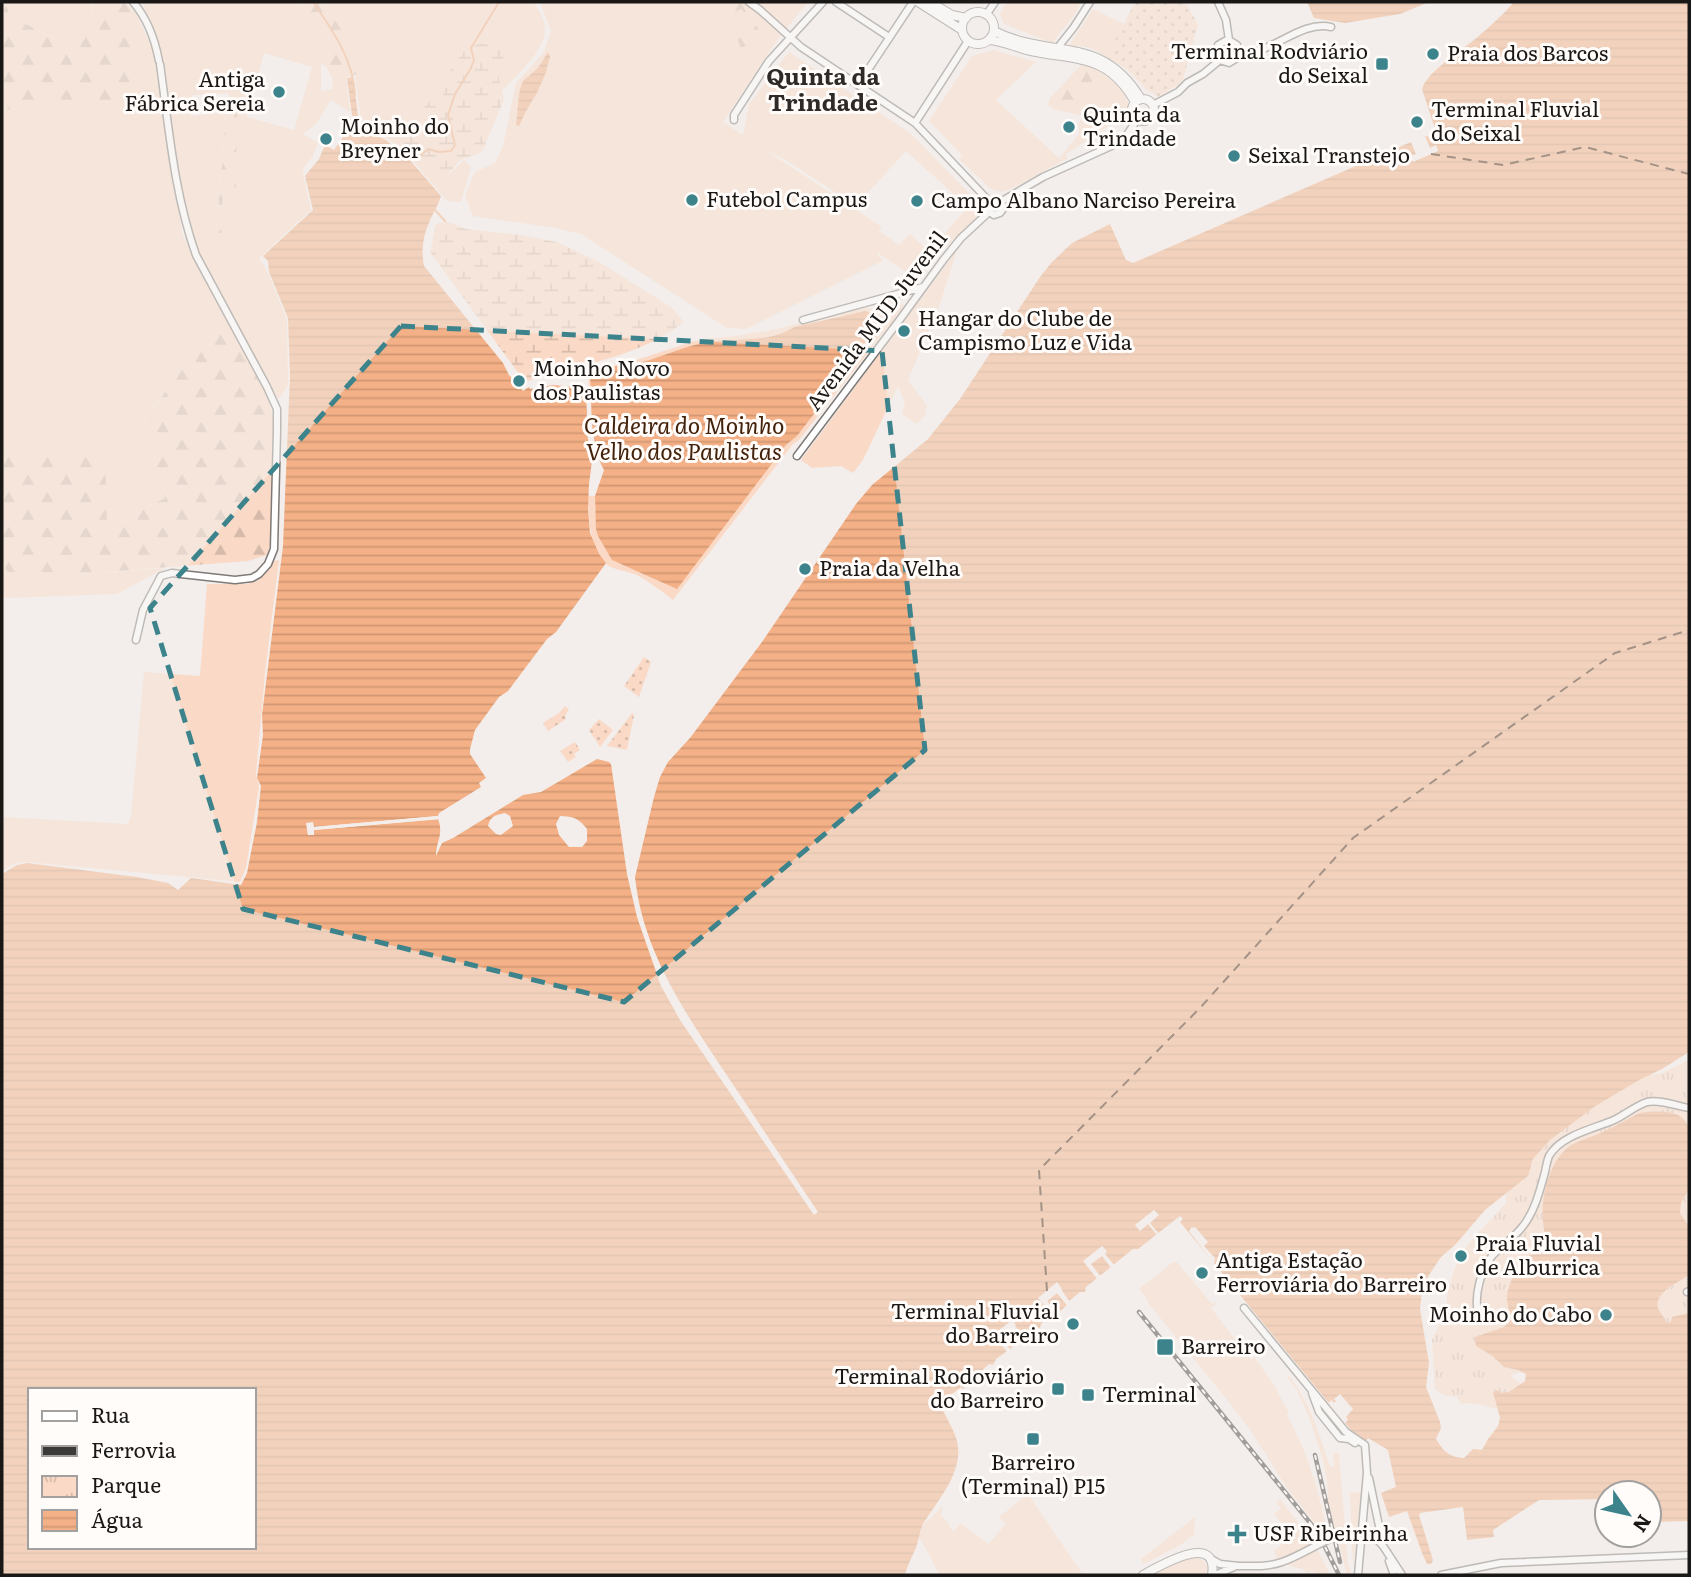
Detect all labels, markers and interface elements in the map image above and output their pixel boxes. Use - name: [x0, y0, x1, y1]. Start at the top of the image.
- place label: Terminal Rodviário do Seixal: [1171, 34, 1368, 89]
- place label: Praia dos Barcos: [1447, 36, 1608, 67]
- marker: Praia dos Barcos: [1425, 46, 1441, 62]
- marker: Terminal Rodviário do Seixal: [1374, 56, 1390, 72]
- district label: Quinta da Trindade: [766, 58, 881, 118]
- place label: Antiga Fábrica Sereia: [125, 62, 266, 117]
- marker: Antiga Fábrica Sereia: [271, 84, 287, 100]
- place label: Terminal Fluvial do Seixal: [1431, 92, 1599, 147]
- place label: Quinta da Trindade: [1083, 97, 1181, 152]
- place label: Moinho do Breyner: [340, 109, 449, 164]
- marker: Terminal Fluvial do Seixal: [1409, 114, 1425, 130]
- marker: Quinta da Trindade: [1061, 119, 1077, 135]
- marker: Moinho do Breyner: [318, 131, 334, 147]
- place label: Seixal Transtejo: [1248, 138, 1410, 169]
- marker: Seixal Transtejo: [1226, 148, 1242, 164]
- place label: Futebol Campus: [706, 182, 867, 213]
- place label: Campo Albano Narciso Pereira: [931, 183, 1236, 214]
- marker: Futebol Campus: [684, 192, 700, 208]
- marker: Campo Albano Narciso Pereira: [909, 193, 925, 209]
- street label: Avenida MUD Juvenil: [797, 223, 953, 416]
- place label: Hangar do Clube de Campismo Luz e Vida: [918, 301, 1133, 356]
- marker: Hangar do Clube de Campismo Luz e Vida: [896, 323, 912, 339]
- place label: Moinho Novo dos Paulistas: [533, 351, 670, 406]
- marker: Moinho Novo dos Paulistas: [511, 373, 527, 389]
- water label: Caldeira do Moinho Velho dos Paulistas: [584, 407, 784, 467]
- place label: Praia da Velha: [819, 551, 961, 582]
- marker: Praia da Velha: [797, 561, 813, 577]
- place label: Praia Fluvial de Alburrica: [1475, 1226, 1601, 1281]
- place label: Antiga Estação Ferroviária do Barreiro: [1216, 1243, 1447, 1298]
- marker: Praia Fluvial de Alburrica: [1453, 1248, 1469, 1264]
- marker: Antiga Estação Ferroviária do Barreiro: [1194, 1265, 1210, 1281]
- place label: Terminal Fluvial do Barreiro: [891, 1294, 1059, 1349]
- place label: Moinho do Cabo: [1429, 1297, 1592, 1328]
- marker: Moinho do Cabo: [1598, 1307, 1614, 1323]
- marker: Terminal Fluvial do Barreiro: [1065, 1316, 1081, 1332]
- place label: Barreiro: [1181, 1329, 1266, 1360]
- marker: Barreiro: [1155, 1337, 1175, 1357]
- place label: Terminal Rodoviário do Barreiro: [834, 1359, 1044, 1414]
- place label: Terminal: [1102, 1377, 1196, 1408]
- marker: Terminal Rodoviário do Barreiro: [1050, 1381, 1066, 1397]
- marker: Terminal: [1080, 1387, 1096, 1403]
- legend: [28, 1388, 256, 1549]
- text: Rua: [91, 1398, 131, 1429]
- marker: Barreiro (Terminal) P15: [1025, 1431, 1041, 1447]
- text: Ferrovia: [91, 1433, 177, 1464]
- place label: Barreiro (Terminal) P15: [961, 1445, 1105, 1500]
- text: Parque: [91, 1468, 161, 1499]
- north arrow: [1593, 1479, 1663, 1549]
- text: Água: [91, 1503, 143, 1534]
- text: N: [1627, 1510, 1659, 1539]
- place label: USF Ribeirinha: [1253, 1516, 1409, 1547]
- marker: USF Ribeirinha: [1227, 1524, 1247, 1544]

